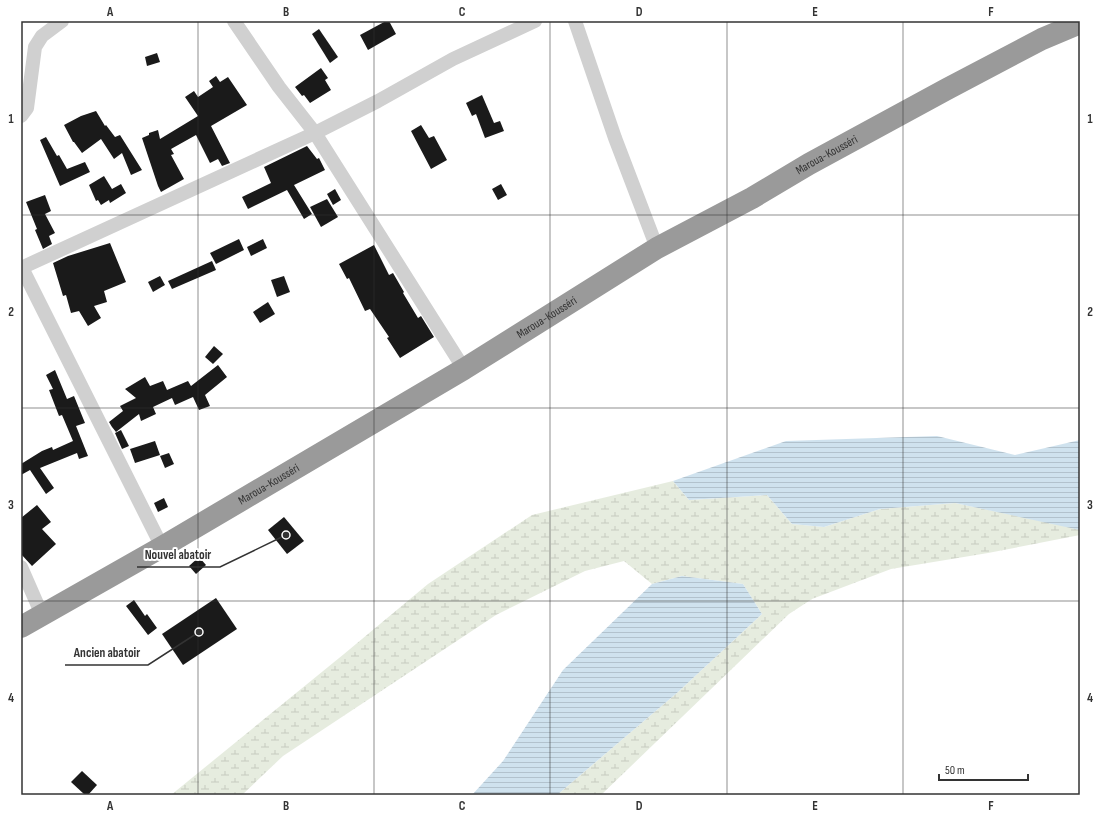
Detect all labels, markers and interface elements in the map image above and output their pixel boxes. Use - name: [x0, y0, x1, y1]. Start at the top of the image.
- text: A: [106, 4, 114, 20]
- text: B: [283, 4, 289, 20]
- text: C: [459, 4, 466, 20]
- text: D: [636, 4, 643, 20]
- text: E: [812, 4, 818, 20]
- text: F: [988, 4, 994, 20]
- text: 1: [8, 111, 14, 127]
- text: 1: [1087, 111, 1093, 127]
- street label: Maroua-Kousséri: [793, 132, 860, 178]
- street label: Maroua-Kousséri: [514, 293, 579, 342]
- text: 2: [8, 304, 14, 320]
- text: 2: [1087, 304, 1093, 320]
- street label: Maroua-Kousséri: [235, 460, 302, 508]
- text: 3: [8, 497, 14, 513]
- text: 3: [1087, 497, 1093, 513]
- callout: Nouvel abatoir: [137, 542, 220, 567]
- text: Nouvel abatoir: [145, 547, 211, 563]
- callout: Ancien abatoir: [65, 640, 148, 665]
- text: Ancien abatoir: [73, 645, 140, 661]
- text: 4: [8, 690, 14, 706]
- text: 4: [1087, 690, 1093, 706]
- scale bar: [939, 756, 1028, 782]
- text: 50 m: [945, 763, 965, 778]
- text: A: [106, 798, 114, 814]
- text: B: [283, 798, 289, 814]
- text: C: [459, 798, 466, 814]
- text: D: [636, 798, 643, 814]
- text: E: [812, 798, 818, 814]
- text: F: [988, 798, 994, 814]

